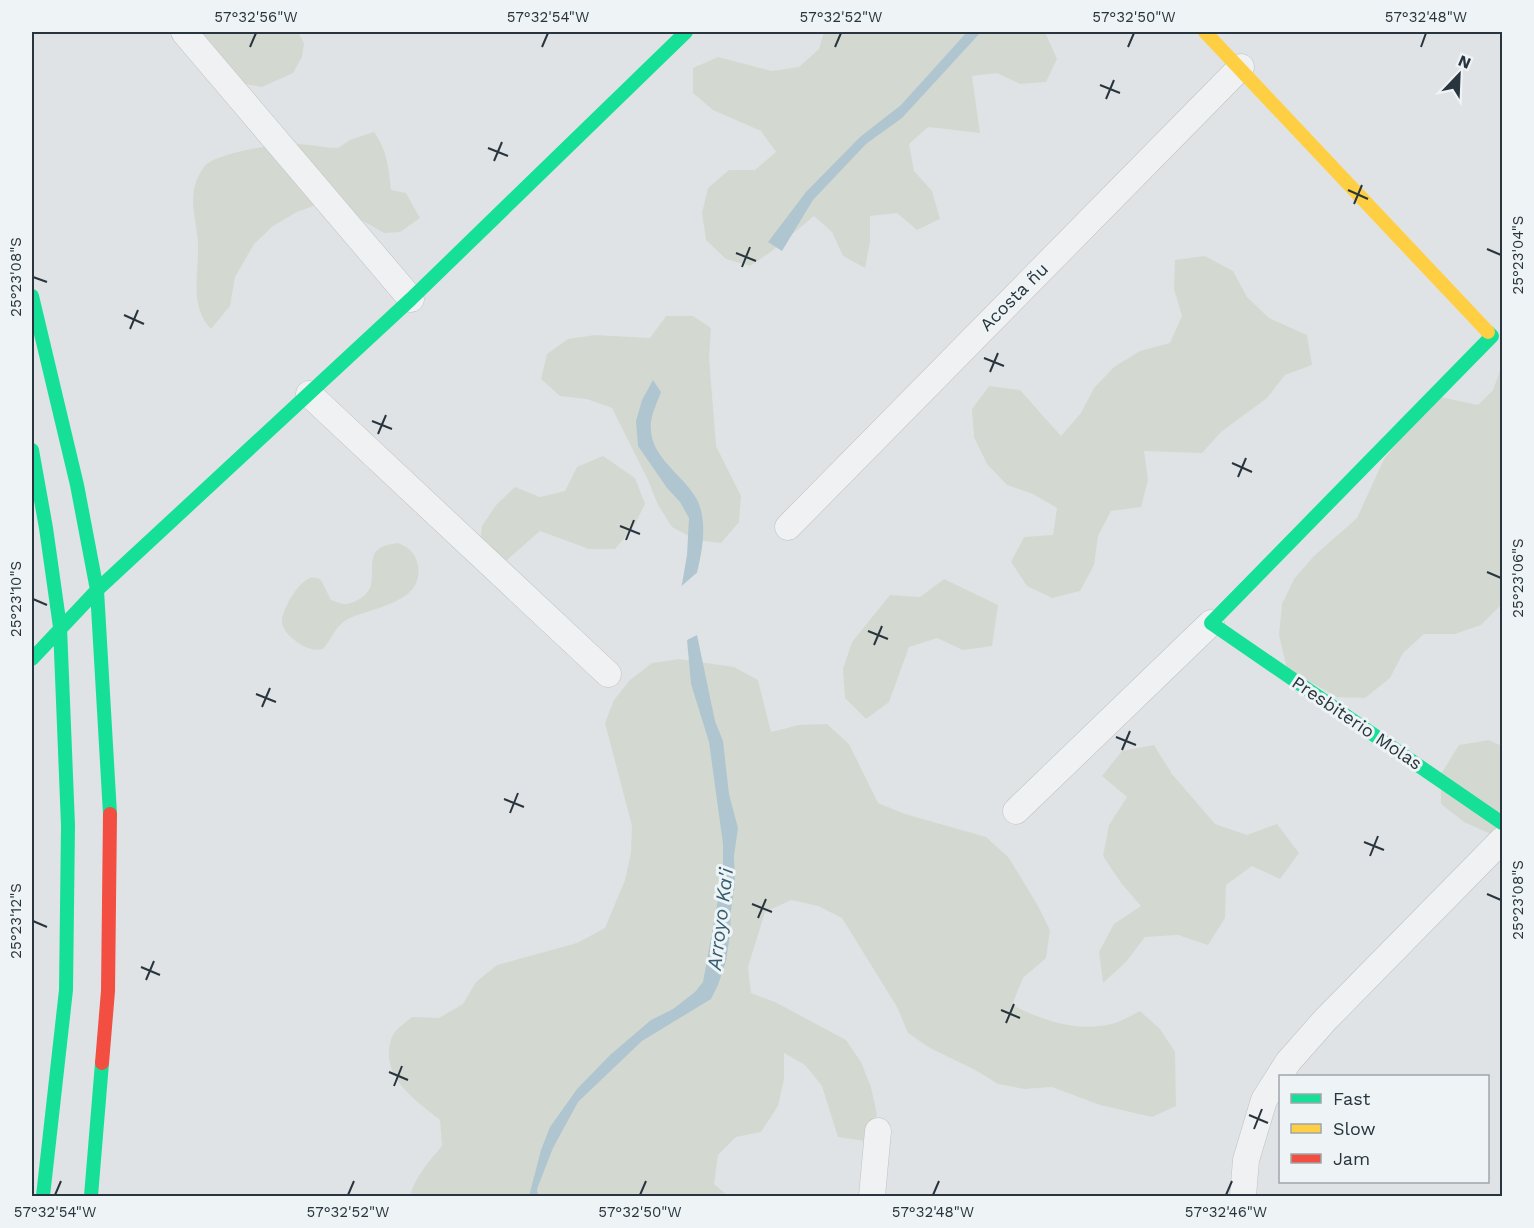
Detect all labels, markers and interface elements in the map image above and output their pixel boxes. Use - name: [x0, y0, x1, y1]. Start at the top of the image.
- text: 57°32'56"W: [214, 8, 298, 26]
- text: 57°32'54"W: [507, 8, 589, 26]
- text: 57°32'52"W: [800, 8, 882, 26]
- text: 57°32'50"W: [1092, 8, 1176, 26]
- text: 57°32'48"W: [1385, 8, 1467, 26]
- north arrow: [1429, 45, 1489, 105]
- text: N: [1455, 51, 1474, 73]
- text: 25°23'04"S: [1509, 216, 1527, 294]
- text: 25°23'08"S: [7, 237, 25, 317]
- street label: Acosta ñu: [975, 258, 1052, 335]
- text: 25°23'06"S: [1509, 538, 1527, 618]
- text: 25°23'10"S: [7, 561, 25, 637]
- street label: Presbiterio Molas: [1288, 671, 1426, 774]
- text: 25°23'08"S: [1509, 860, 1527, 940]
- water label: Arroyo Ka'i: [702, 866, 738, 972]
- text: 25°23'12"S: [7, 883, 25, 959]
- legend: [1279, 1075, 1489, 1183]
- text: Fast: [1333, 1088, 1371, 1109]
- text: Slow: [1333, 1118, 1376, 1139]
- text: Jam: [1333, 1148, 1370, 1169]
- text: 57°32'54"W: [14, 1203, 96, 1221]
- text: 57°32'52"W: [307, 1203, 389, 1221]
- text: 57°32'50"W: [598, 1203, 682, 1221]
- text: 57°32'48"W: [892, 1203, 974, 1221]
- text: 57°32'46"W: [1185, 1203, 1267, 1221]

